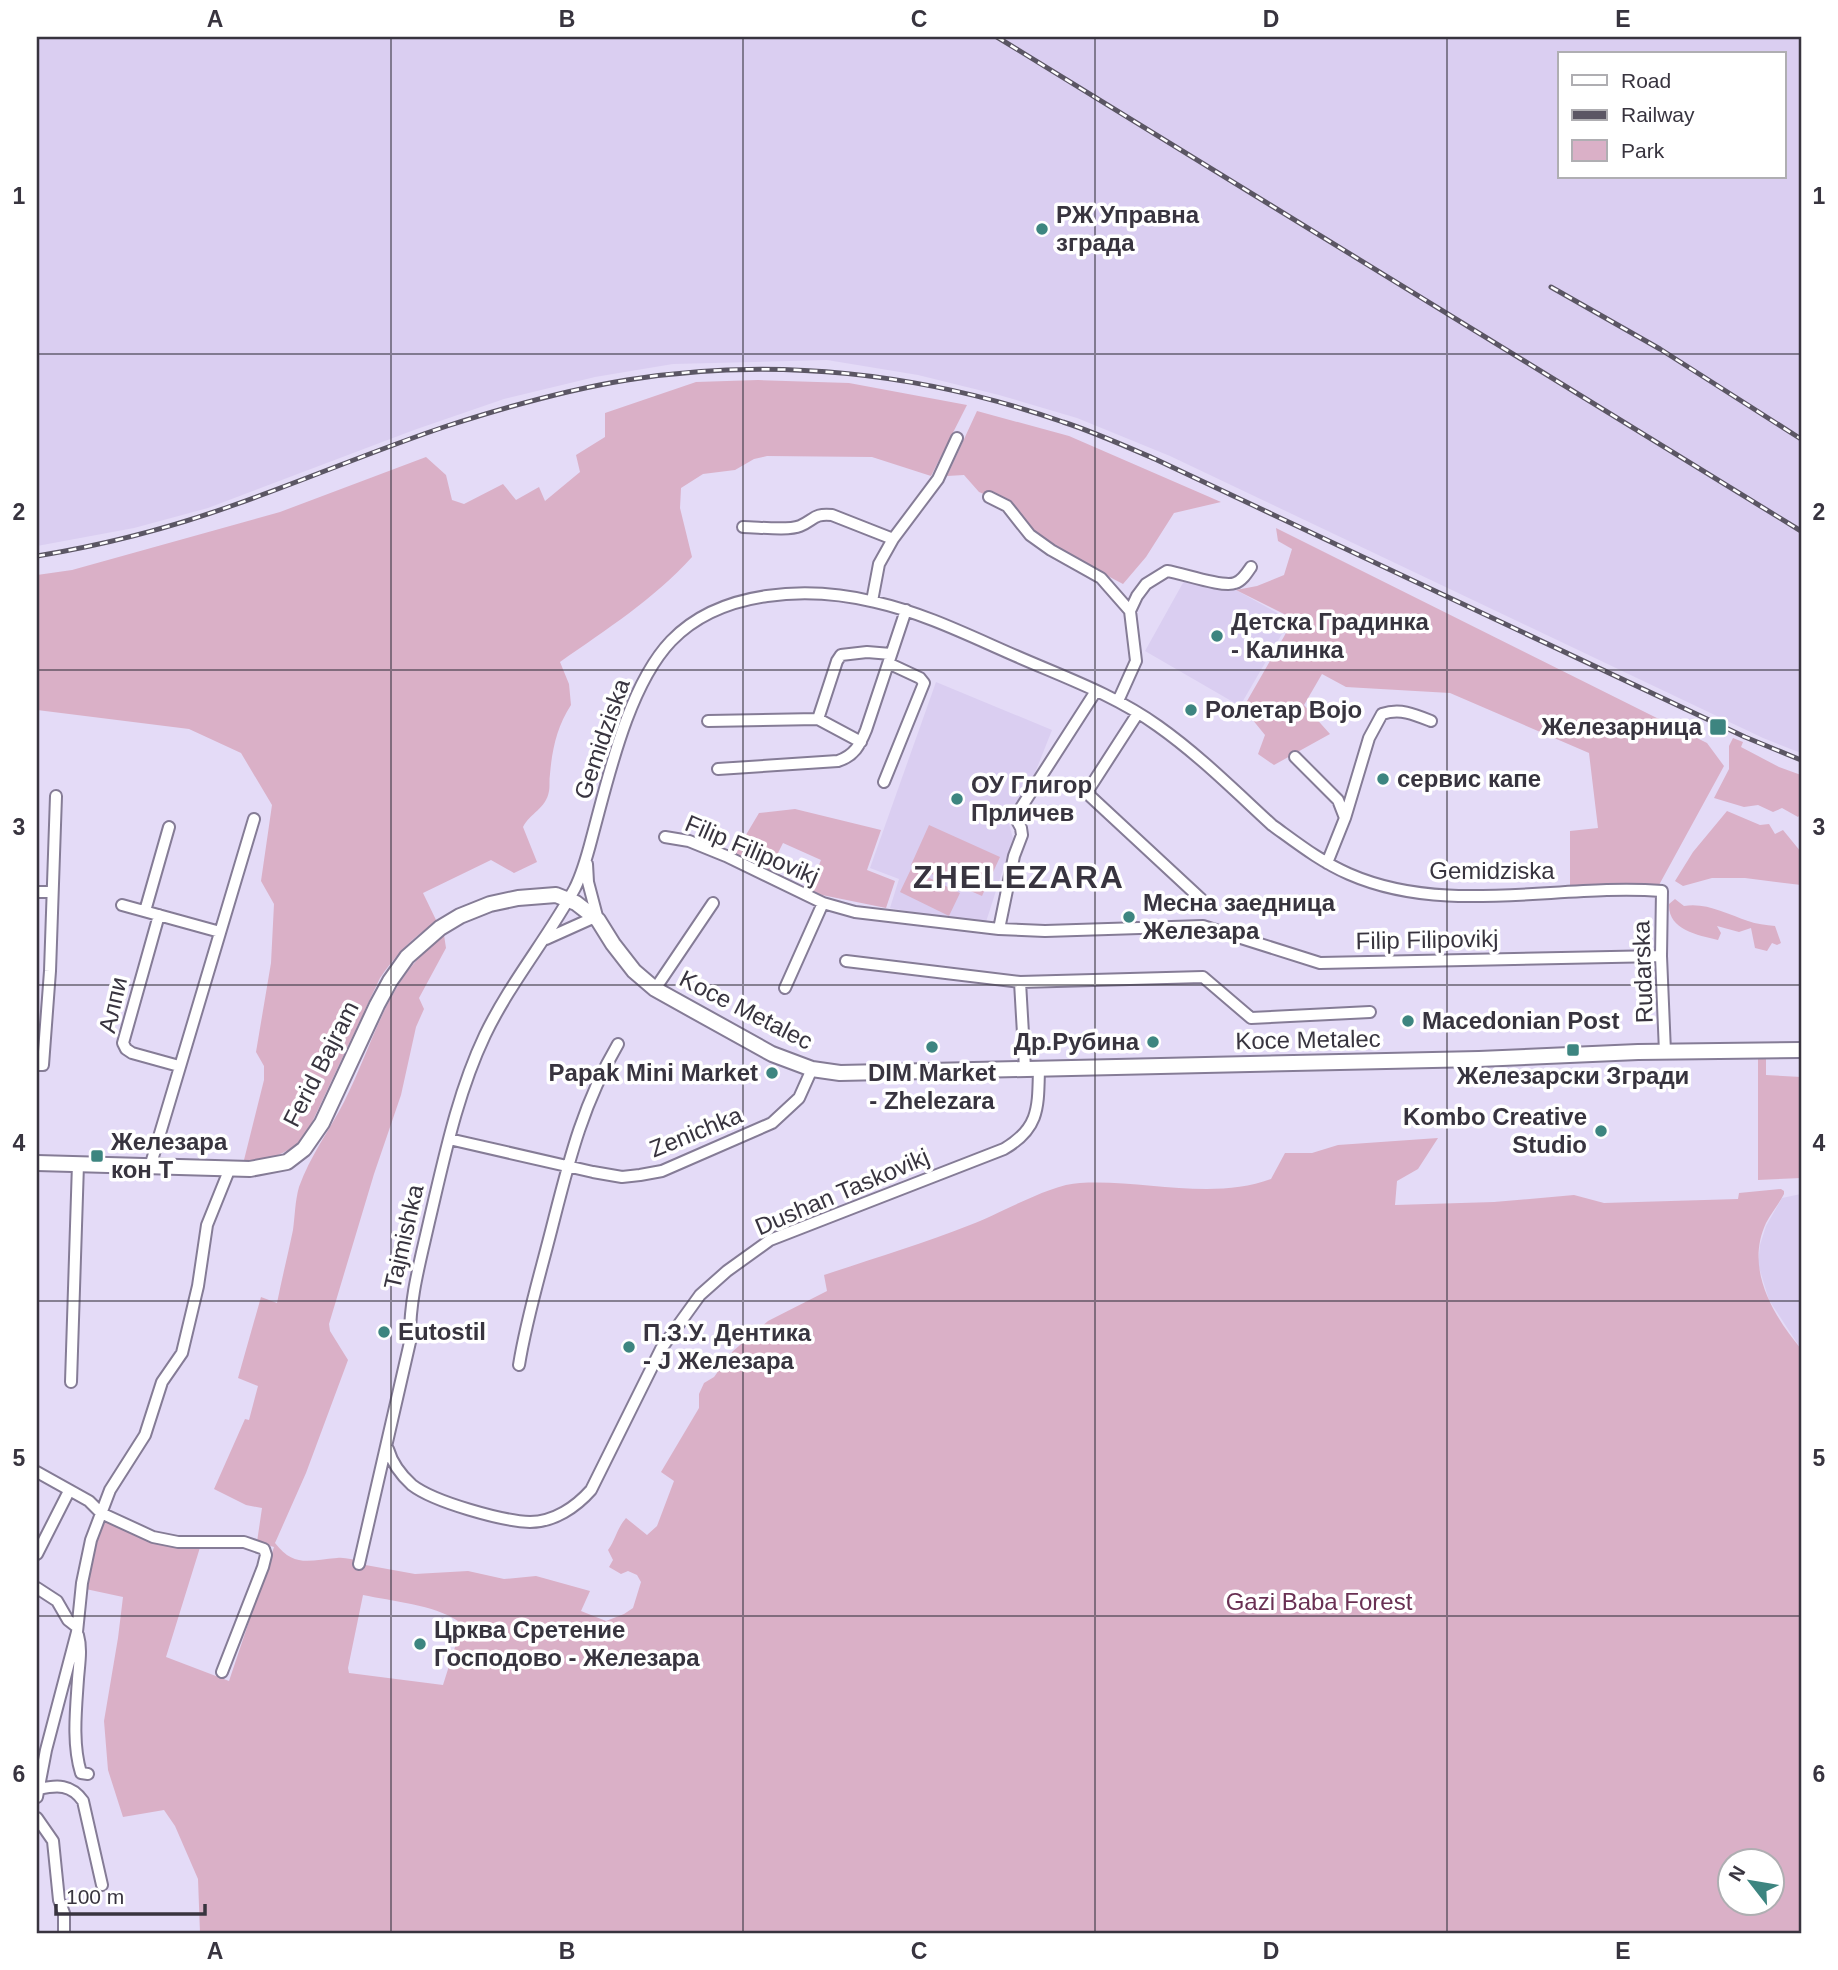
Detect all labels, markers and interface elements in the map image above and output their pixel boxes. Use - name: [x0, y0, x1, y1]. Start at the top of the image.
- text: A: [207, 6, 223, 32]
- text: B: [559, 6, 575, 32]
- text: C: [911, 6, 927, 32]
- text: D: [1263, 6, 1279, 32]
- text: E: [1615, 6, 1631, 32]
- legend: [1558, 52, 1786, 178]
- text: Road: [1621, 69, 1671, 92]
- text: Railway: [1621, 103, 1695, 126]
- text: Park: [1621, 139, 1665, 162]
- text: 1: [13, 183, 26, 209]
- text: 1: [1813, 183, 1826, 209]
- place label: РЖ Управна зграда: [1056, 201, 1200, 256]
- marker: РЖ Управна зграда: [1034, 221, 1050, 237]
- text: 2: [13, 499, 25, 525]
- text: 2: [1813, 499, 1825, 525]
- place label: Детска Градинка - Калинка: [1231, 608, 1429, 663]
- marker: Детска Градинка - Калинка: [1209, 628, 1225, 644]
- street label: Gemidziska: [568, 675, 635, 803]
- place label: Ролетар Војо: [1205, 696, 1362, 723]
- marker: Ролетар Војо: [1183, 702, 1199, 718]
- place label: Железарница: [1540, 713, 1703, 740]
- marker: Железарница: [1708, 717, 1728, 737]
- place label: сервис капе: [1397, 765, 1541, 792]
- place label: ОУ Глигор Прличев: [971, 771, 1092, 826]
- marker: сервис капе: [1375, 771, 1391, 787]
- marker: ОУ Глигор Прличев: [949, 791, 965, 807]
- street label: Filip Filipovikj: [681, 809, 823, 890]
- text: 3: [13, 814, 25, 840]
- text: 3: [1813, 814, 1825, 840]
- street label: Gemidziska: [1429, 857, 1555, 884]
- district label: ZHELEZARA: [913, 859, 1125, 895]
- place label: Месна заедница Железара: [1142, 889, 1336, 944]
- marker: Месна заедница Железара: [1121, 909, 1137, 925]
- street label: Rudarska: [1627, 920, 1658, 1024]
- street label: Filip Filipovikj: [1355, 925, 1499, 954]
- street label: Koce Metalec: [675, 965, 817, 1055]
- street label: Алпи: [93, 974, 132, 1035]
- street label: Ferid Bajram: [277, 996, 364, 1131]
- place label: Macedonian Post: [1422, 1007, 1619, 1034]
- marker: Macedonian Post: [1400, 1013, 1416, 1029]
- street label: Koce Metalec: [1235, 1025, 1381, 1054]
- place label: Др.Рубина: [1014, 1028, 1140, 1055]
- marker: Др.Рубина: [1145, 1034, 1161, 1050]
- marker: DIM Market - Zhelezara: [924, 1039, 940, 1055]
- marker: Железарски Згради: [1565, 1042, 1581, 1058]
- place label: Papak Mini Market: [549, 1059, 758, 1086]
- place label: DIM Market - Zhelezara: [868, 1059, 996, 1114]
- place label: Железарски Згради: [1456, 1062, 1689, 1089]
- marker: Papak Mini Market: [764, 1065, 780, 1081]
- street label: Zenichka: [646, 1101, 747, 1162]
- place label: Kombo Creative Studio: [1403, 1103, 1587, 1158]
- marker: Kombo Creative Studio: [1593, 1123, 1609, 1139]
- place label: Железара кон Т: [110, 1128, 228, 1183]
- text: 4: [13, 1130, 26, 1156]
- text: 4: [1813, 1130, 1826, 1156]
- street label: Dushan Taskovikj: [751, 1143, 933, 1240]
- marker: Железара кон Т: [89, 1148, 105, 1164]
- street label: Tajmishka: [378, 1181, 429, 1292]
- place label: Eutostil: [398, 1318, 486, 1345]
- place label: П.З.У. Дентика - Ј Железара: [643, 1319, 812, 1374]
- marker: Eutostil: [376, 1324, 392, 1340]
- marker: П.З.У. Дентика - Ј Железара: [621, 1339, 637, 1355]
- text: 5: [13, 1445, 26, 1471]
- text: 5: [1813, 1445, 1826, 1471]
- park label: Gazi Baba Forest: [1226, 1588, 1413, 1615]
- place label: Црква Сретение Господово - Железара: [434, 1616, 700, 1671]
- marker: Црква Сретение Господово - Железара: [412, 1636, 428, 1652]
- text: 6: [13, 1761, 25, 1787]
- text: 6: [1813, 1761, 1825, 1787]
- north arrow: [1716, 1848, 1786, 1918]
- text: N: [1724, 1862, 1749, 1885]
- scale bar: [56, 1872, 205, 1916]
- text: 100 m: [66, 1885, 124, 1908]
- text: A: [207, 1938, 223, 1964]
- text: B: [559, 1938, 575, 1964]
- text: C: [911, 1938, 927, 1964]
- text: D: [1263, 1938, 1279, 1964]
- text: E: [1615, 1938, 1631, 1964]

